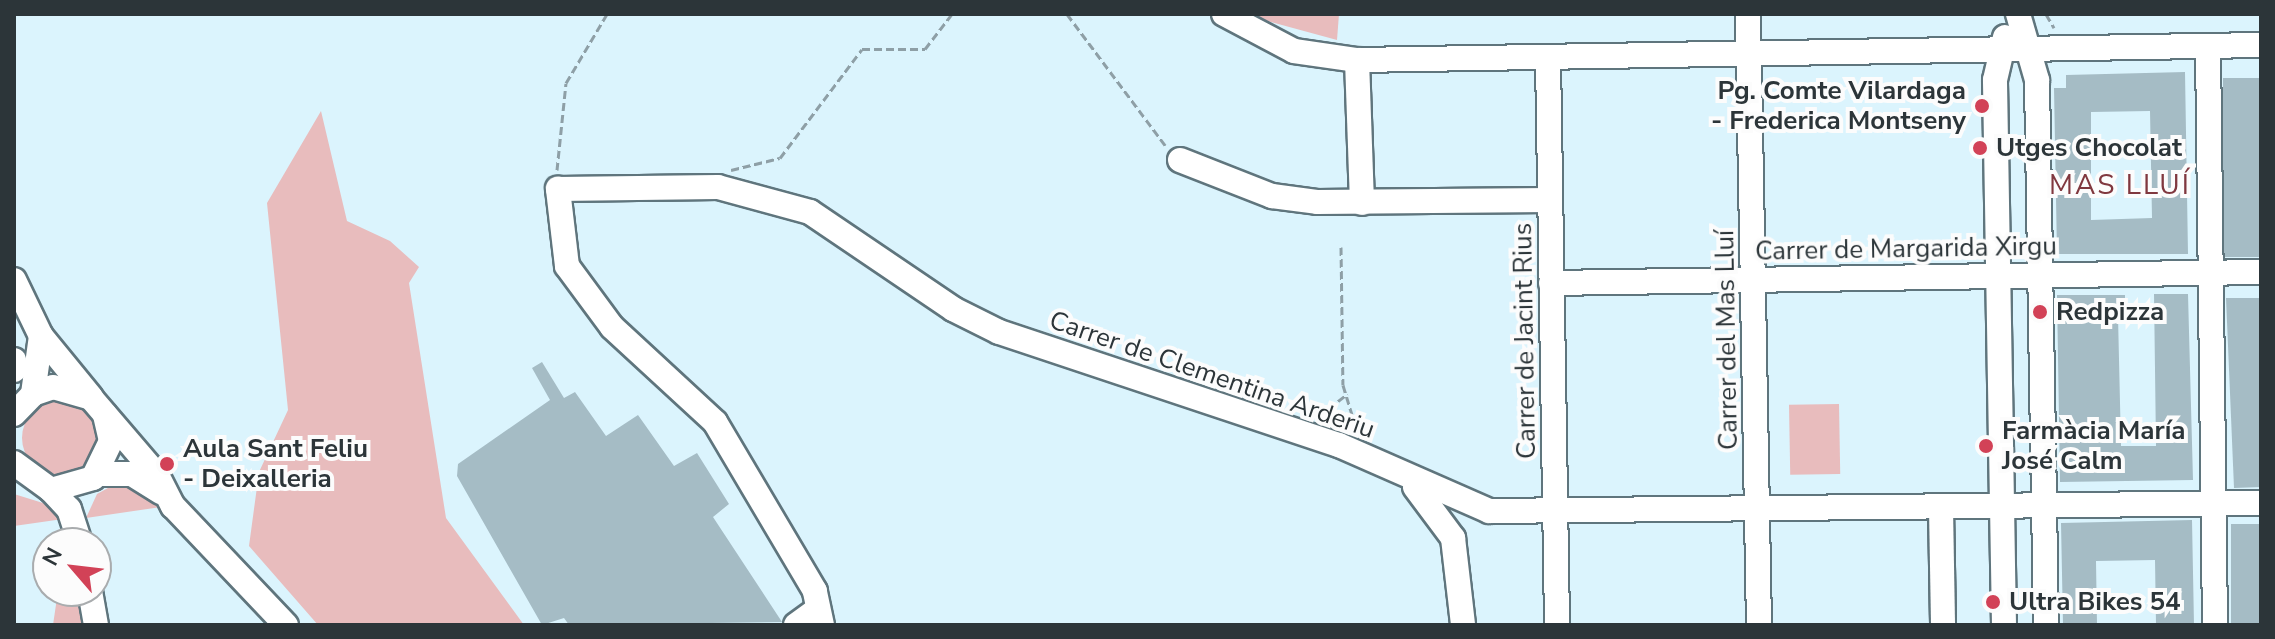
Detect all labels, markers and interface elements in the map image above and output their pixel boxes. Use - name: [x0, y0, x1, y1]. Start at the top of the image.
- place label: Pg. Comte Vilardaga - Frederica Montseny: [1711, 75, 1966, 136]
- marker: Pg. Comte Vilardaga - Frederica Montseny: [1973, 97, 1991, 115]
- place label: Utges Chocolat: [1996, 132, 2182, 164]
- marker: Utges Chocolat: [1971, 139, 1989, 157]
- district label: MAS LLUÍ: [2049, 168, 2191, 202]
- street label: Carrer de Jacint Rius: [1507, 223, 1543, 459]
- street label: Carrer del Mas Lluí: [1709, 230, 1745, 450]
- street label: Carrer de Margarida Xirgu: [1755, 231, 2057, 267]
- place label: Redpizza: [2056, 296, 2164, 328]
- marker: Redpizza: [2031, 303, 2049, 321]
- street label: Carrer de Clementina Arderiu: [1045, 305, 1379, 445]
- place label: Farmàcia María José Calm: [2002, 415, 2186, 476]
- place label: Aula Sant Feliu - Deixalleria: [183, 433, 368, 494]
- marker: Farmàcia María José Calm: [1977, 437, 1995, 455]
- marker: Aula Sant Feliu - Deixalleria: [158, 455, 176, 473]
- north arrow: [32, 527, 112, 607]
- text: N: [35, 542, 70, 571]
- place label: Ultra Bikes 54: [2009, 586, 2181, 618]
- marker: Ultra Bikes 54: [1984, 593, 2002, 611]

